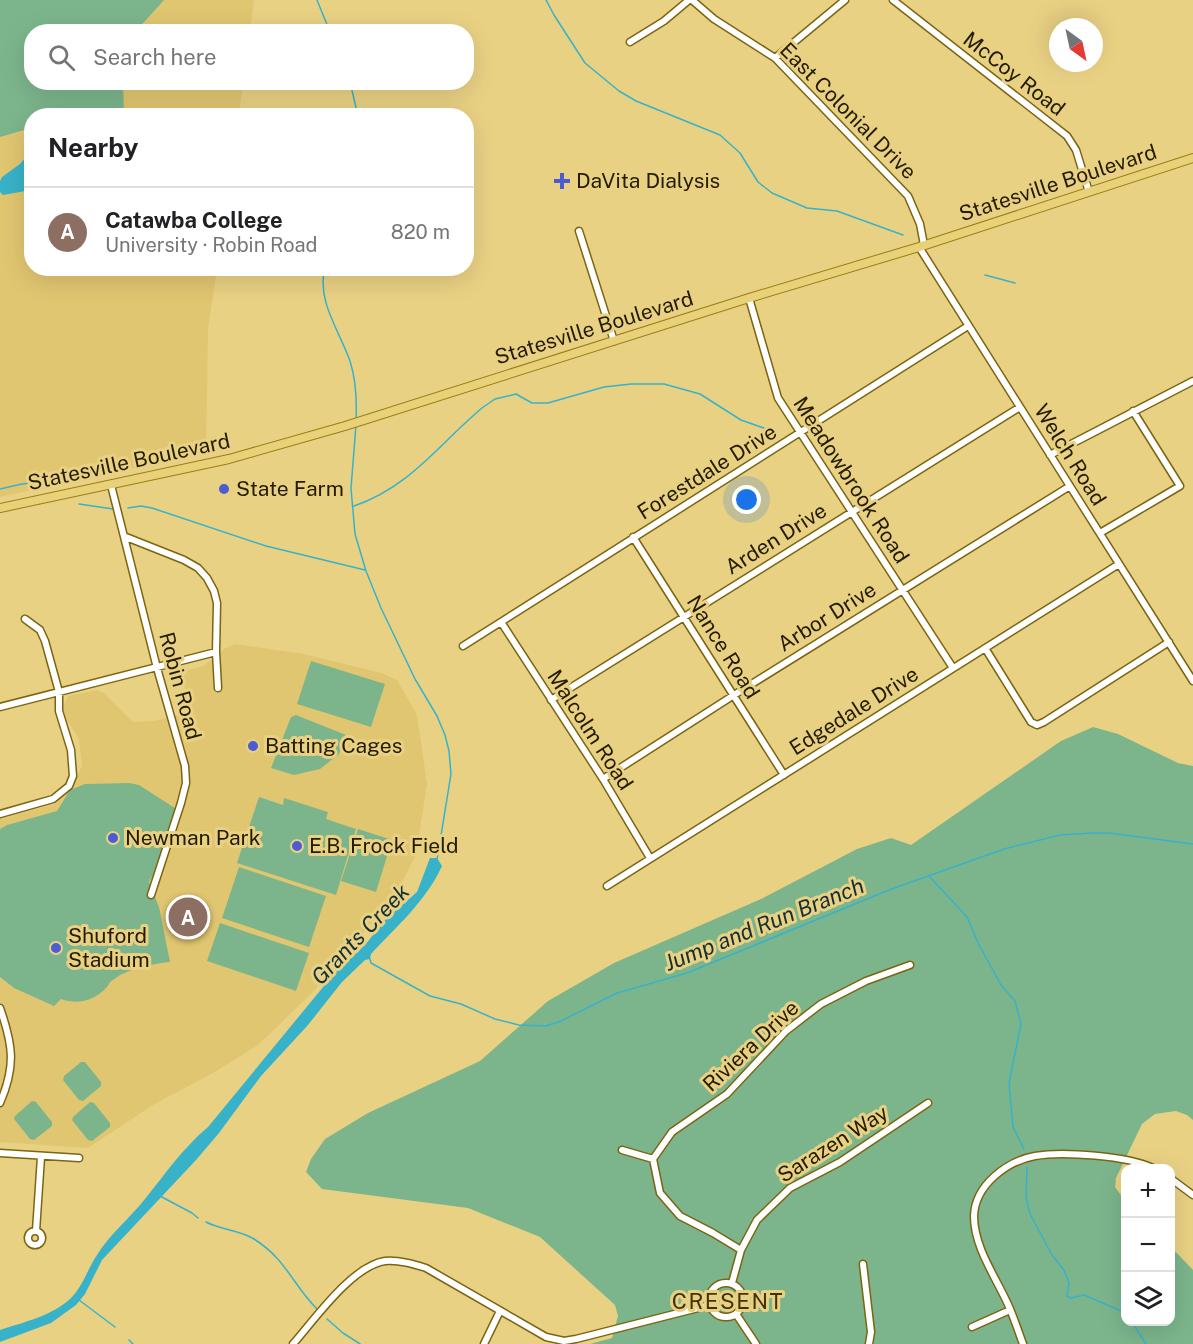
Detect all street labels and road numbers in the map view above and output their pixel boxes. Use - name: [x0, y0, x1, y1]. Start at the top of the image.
- street label: McCoy Road: [959, 26, 1070, 121]
- street label: East Colonial Drive: [775, 37, 922, 184]
- street label: Statesville Boulevard: [956, 139, 1160, 226]
- street label: Statesville Boulevard: [492, 285, 696, 370]
- street label: Meadowbrook Road: [788, 392, 915, 568]
- street label: Welch Road: [1029, 399, 1112, 510]
- street label: Forestdale Drive: [633, 419, 781, 524]
- street label: Statesville Boulevard: [25, 428, 232, 495]
- street label: Arden Drive: [720, 498, 831, 580]
- street label: Arbor Drive: [773, 577, 880, 657]
- street label: Nance Road: [682, 590, 765, 703]
- street label: Robin Road: [154, 629, 207, 742]
- street label: Edgedale Drive: [785, 661, 923, 760]
- street label: Malcolm Road: [542, 665, 639, 795]
- street label: Riviera Drive: [698, 995, 804, 1096]
- street label: Sarazen Way: [773, 1100, 892, 1187]

